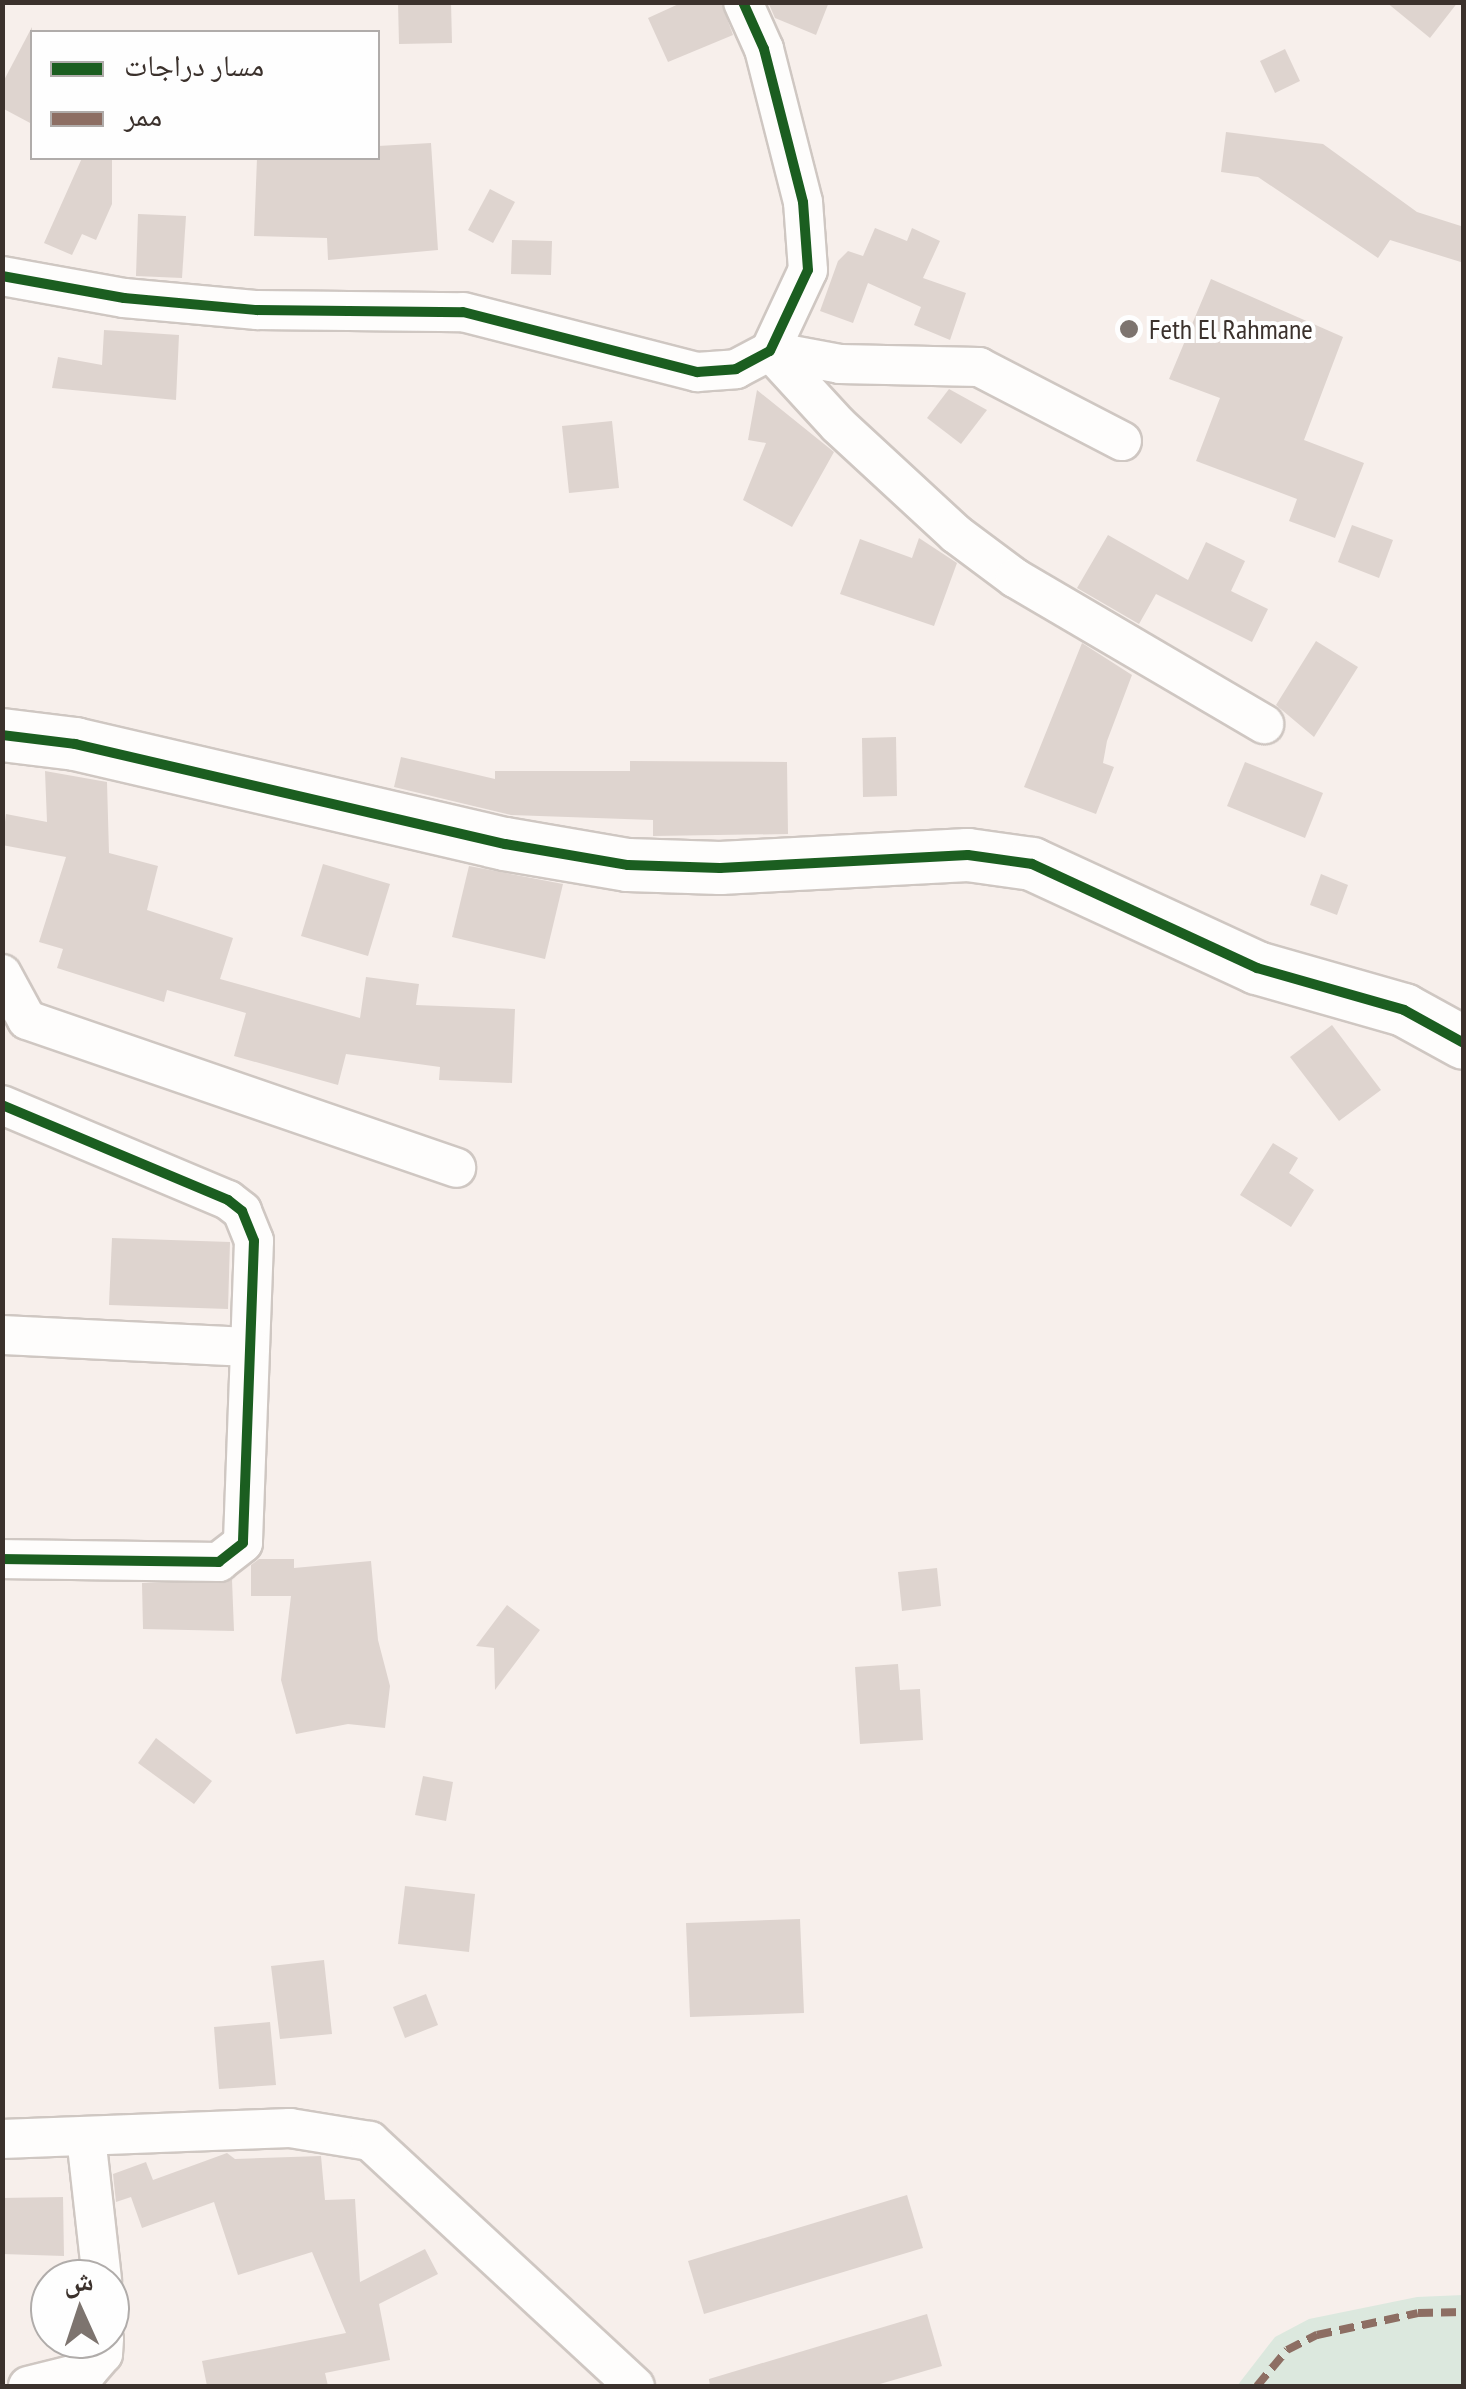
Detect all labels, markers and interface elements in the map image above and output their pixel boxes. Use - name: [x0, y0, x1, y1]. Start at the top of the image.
- legend: [30, 30, 380, 160]
- text: مسار دراجات: [124, 45, 264, 84]
- text: ممر: [124, 95, 162, 134]
- place label: Feth El Rahmane: [1149, 312, 1313, 346]
- marker: Feth El Rahmane: [1118, 318, 1140, 340]
- north arrow: [30, 2259, 130, 2359]
- text: ش: [63, 2261, 94, 2300]

